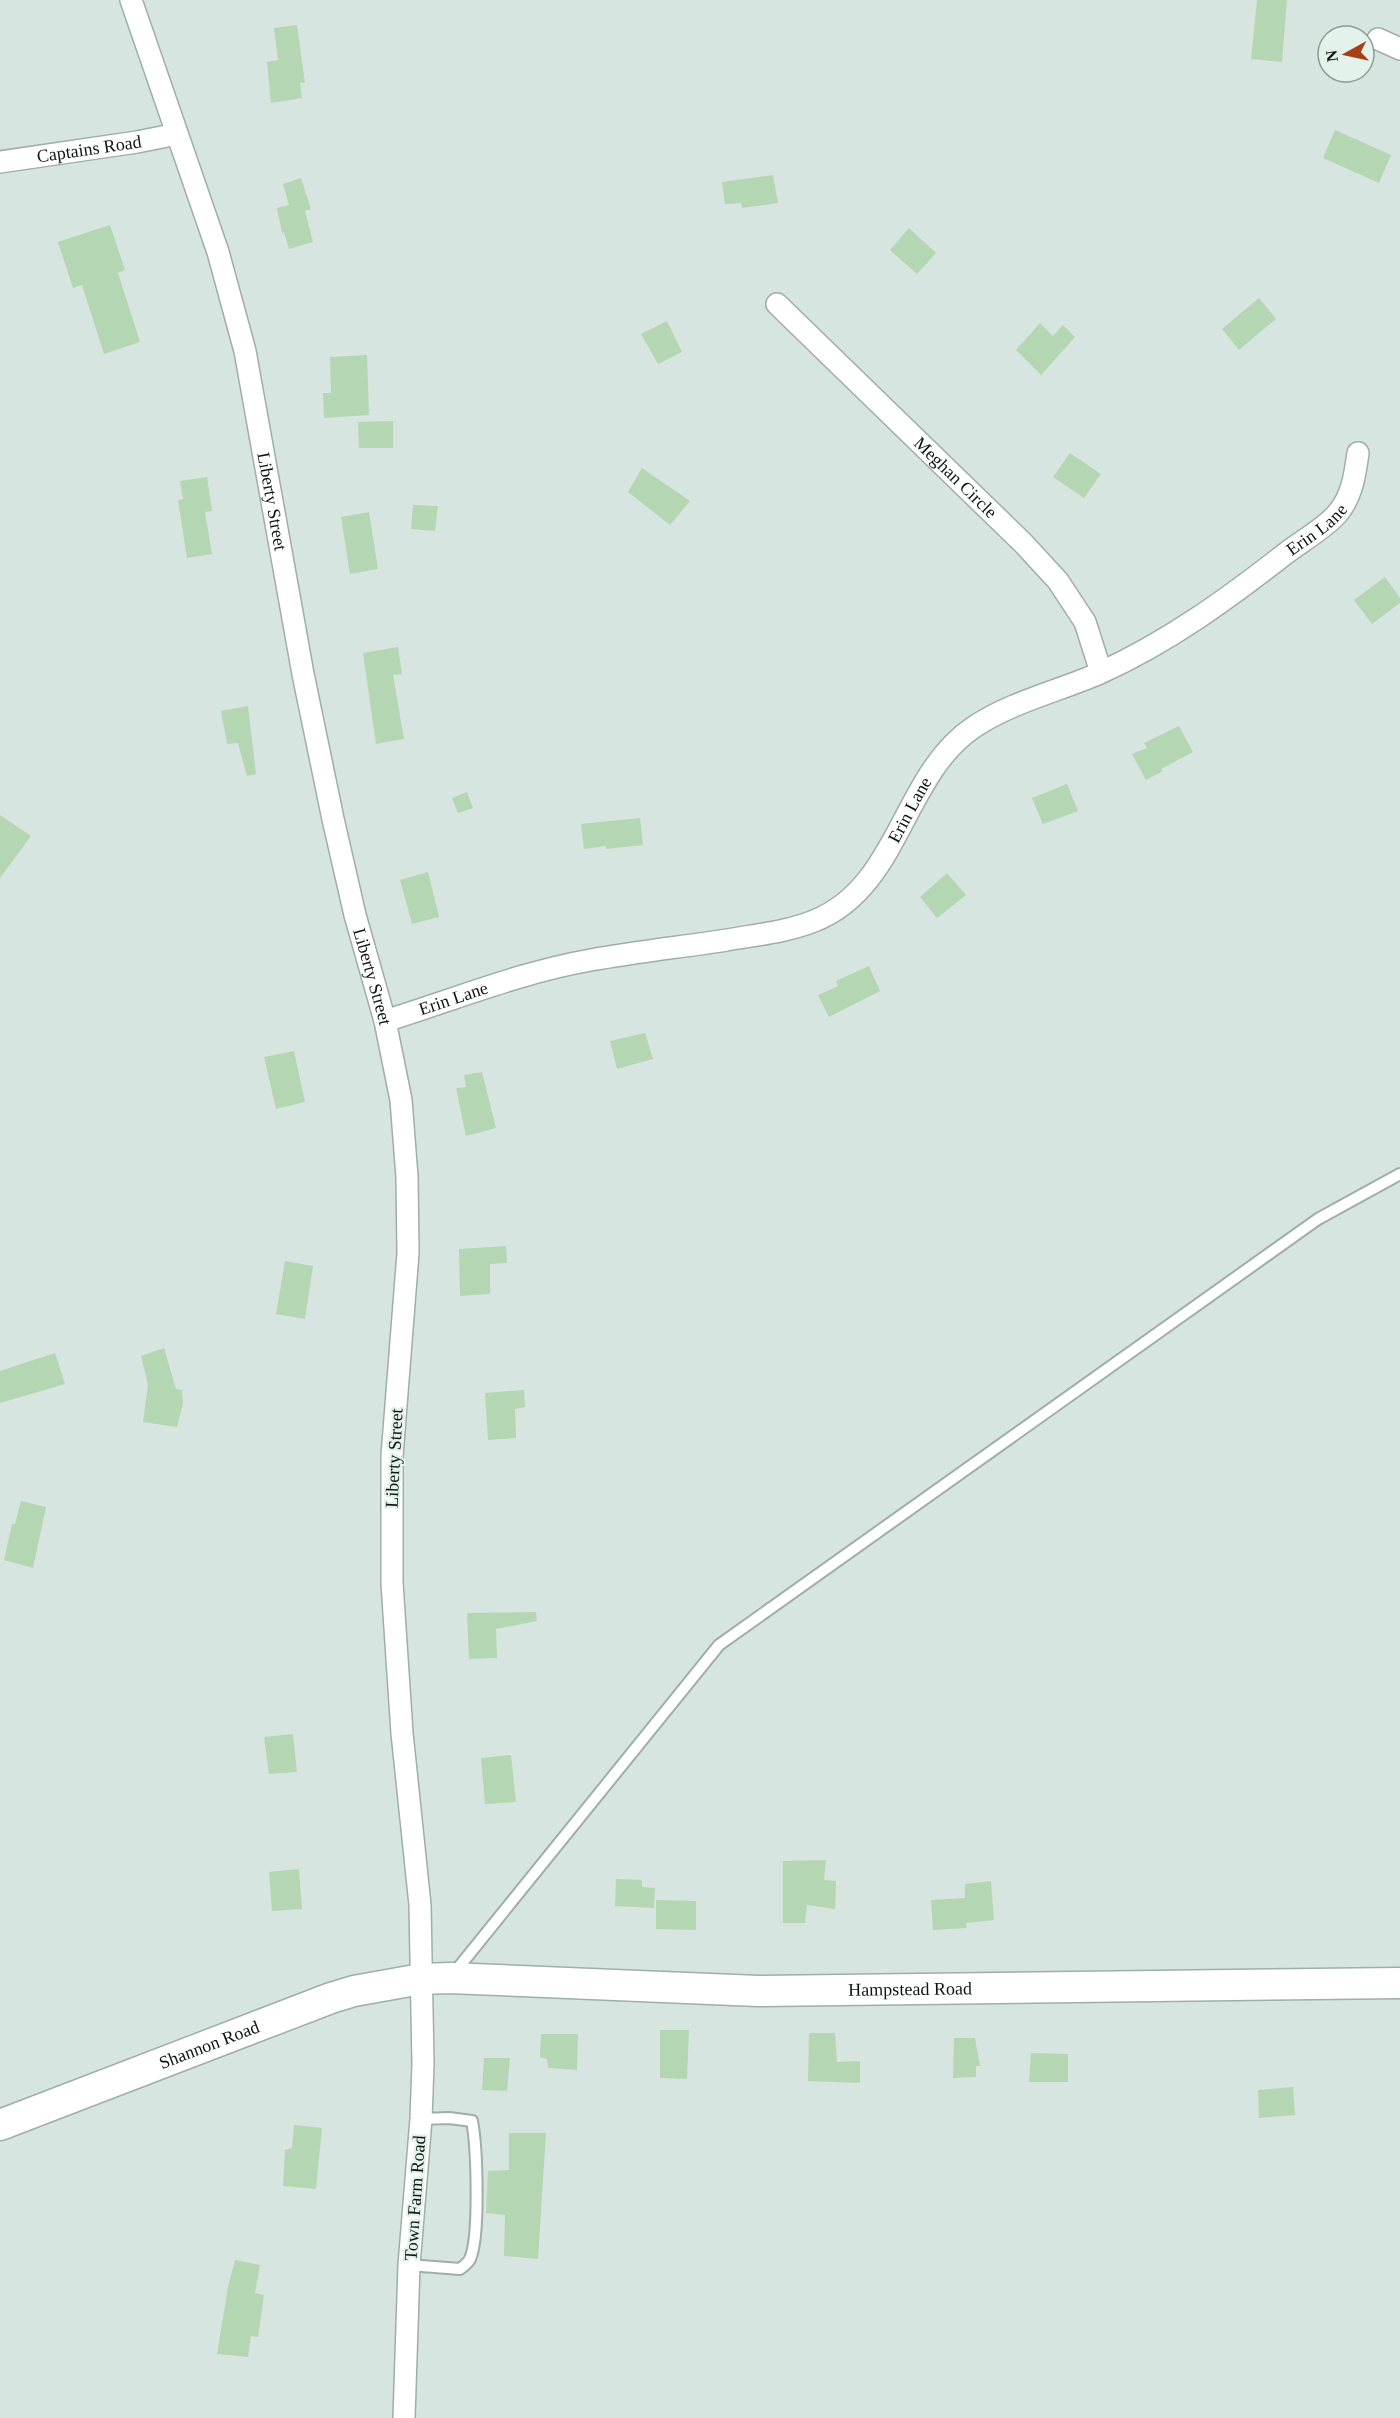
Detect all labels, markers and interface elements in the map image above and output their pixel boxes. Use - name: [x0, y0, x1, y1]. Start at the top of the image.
- north arrow: [1316, 24, 1376, 84]
- text: N: [1322, 49, 1341, 63]
- street label: Captains Road: [35, 131, 143, 167]
- street label: Meghan Circle: [910, 433, 1001, 522]
- street label: Liberty Street: [253, 451, 291, 552]
- street label: Erin Lane: [1282, 500, 1351, 560]
- street label: Erin Lane: [884, 773, 936, 846]
- street label: Liberty Street: [349, 926, 396, 1027]
- street label: Erin Lane: [416, 978, 490, 1019]
- street label: Liberty Street: [381, 1408, 407, 1508]
- street label: Hampstead Road: [848, 1978, 972, 2000]
- street label: Shannon Road: [156, 2017, 262, 2073]
- street label: Town Farm Road: [401, 2135, 429, 2261]

